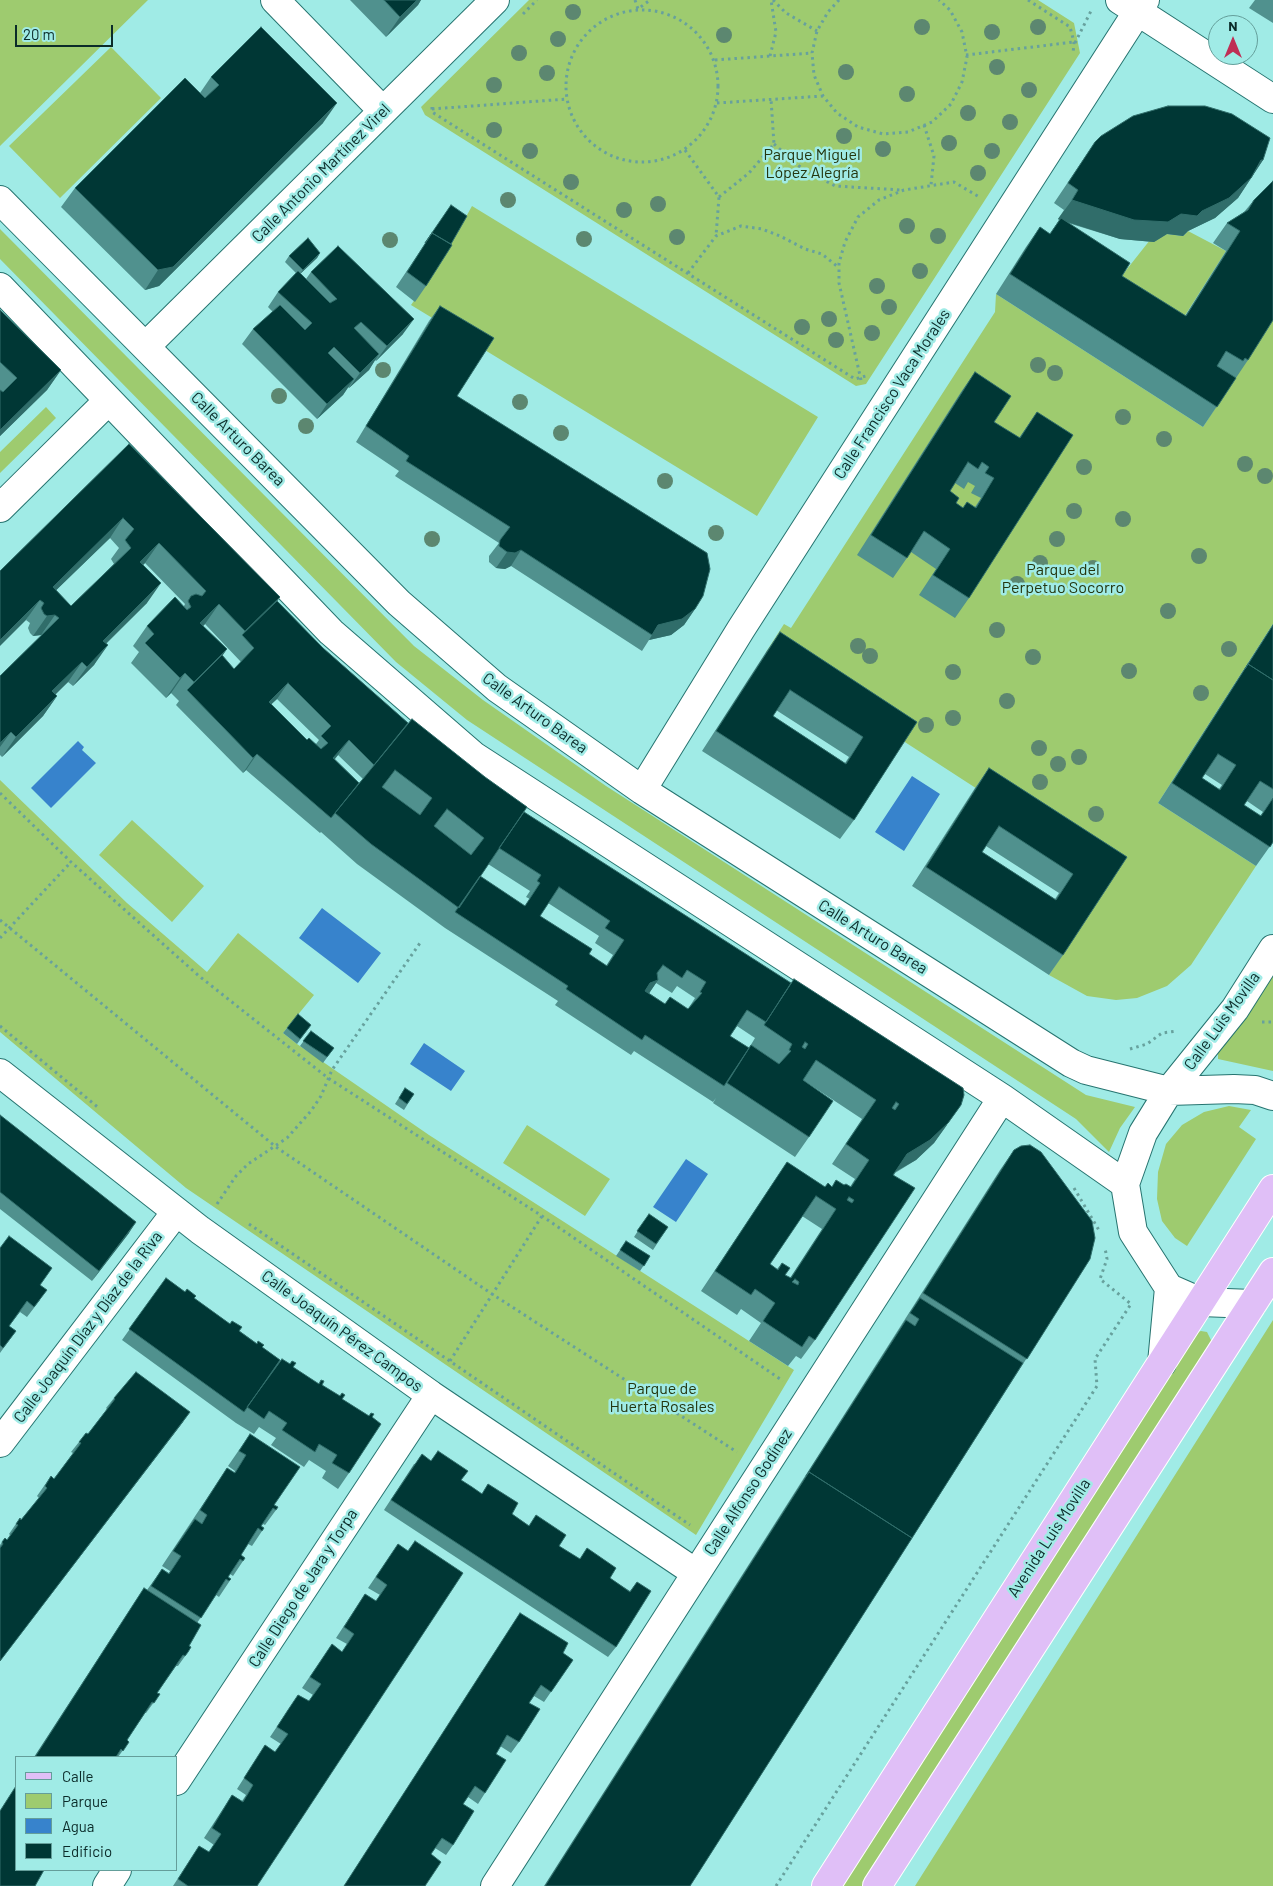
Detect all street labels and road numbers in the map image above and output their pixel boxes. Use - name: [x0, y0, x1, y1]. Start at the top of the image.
- street label: Calle Antonio Martínez Virel: [248, 100, 394, 246]
- street label: Calle Francisco Vaca Morales: [830, 305, 954, 483]
- street label: Calle Arturo Barea: [187, 388, 289, 490]
- street label: Calle Arturo Barea: [479, 668, 591, 758]
- street label: Calle Arturo Barea: [815, 896, 931, 978]
- street label: Calle Luis Movilla: [1180, 968, 1264, 1074]
- street label: Calle Joaquín Díaz y Díaz de la Riva: [10, 1227, 166, 1427]
- street label: Calle Joaquín Pérez Campos: [258, 1266, 426, 1396]
- street label: Calle Alfonso Godínez: [700, 1425, 796, 1559]
- street label: Avenida Luis Movilla: [1003, 1475, 1095, 1601]
- street label: Calle Diego de Jara y Torpa: [245, 1505, 361, 1671]

